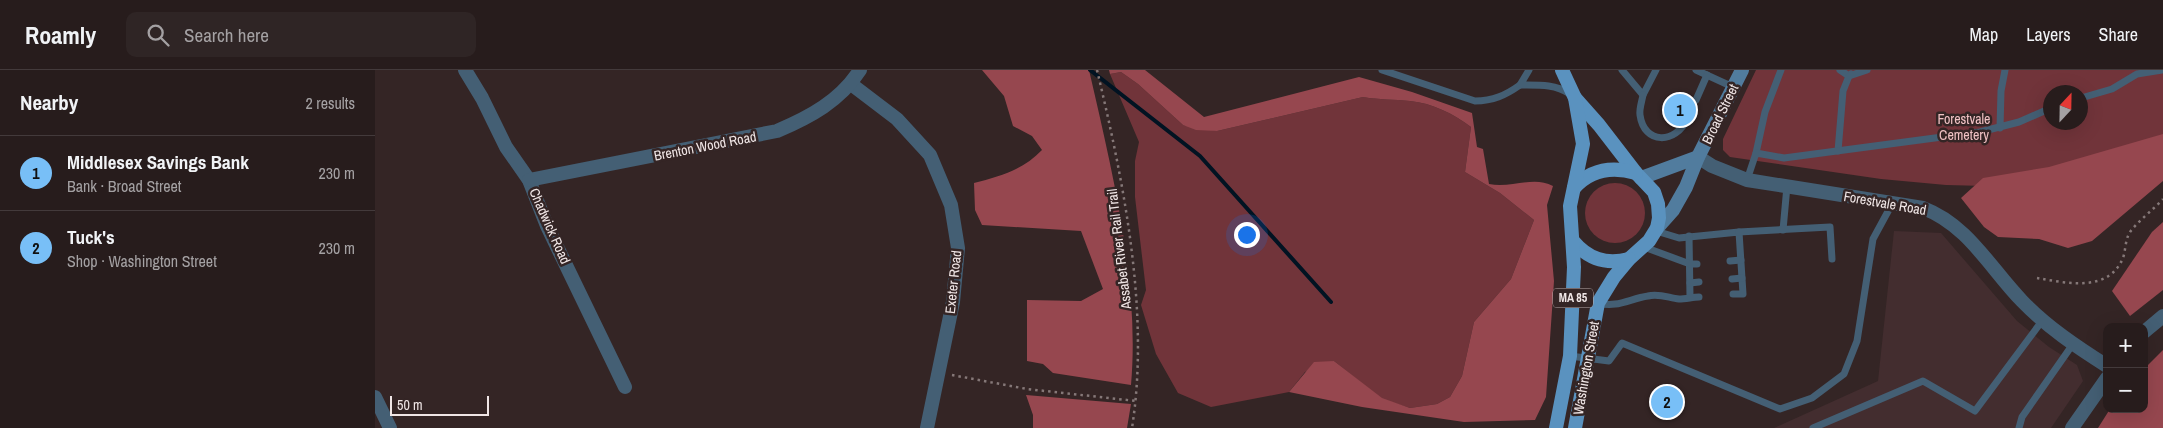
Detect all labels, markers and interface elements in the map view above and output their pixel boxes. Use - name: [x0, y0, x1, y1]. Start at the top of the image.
- search box: [126, 12, 476, 57]
- text: Roamly: [25, 19, 96, 51]
- icon: search: [144, 21, 172, 49]
- text: Search here: [184, 22, 269, 48]
- text: Map: [1970, 22, 1998, 47]
- text: Layers: [2026, 22, 2071, 47]
- text: Share: [2099, 22, 2138, 47]
- street label: Broad Street: [1698, 81, 1742, 147]
- north arrow: [2043, 85, 2088, 130]
- text: Nearby: [20, 88, 78, 117]
- pin: 1: [1664, 91, 1696, 129]
- text: 2 results: [305, 92, 355, 114]
- park label: Forestvale Cemetery: [1937, 110, 1991, 144]
- street label: Brenton Wood Road: [652, 127, 758, 165]
- text: Middlesex Savings Bank: [67, 149, 249, 175]
- text: 1: [32, 162, 40, 184]
- text: 230 m: [319, 162, 355, 184]
- text: Bank · Broad Street: [67, 175, 182, 197]
- street label: Chadwick Road: [525, 185, 575, 267]
- street label: Forestvale Road: [1842, 187, 1928, 219]
- street label: Assabet River Rail Trail: [1103, 188, 1135, 311]
- your location: [1234, 222, 1260, 248]
- text: Tuck's: [67, 224, 115, 250]
- text: 2: [32, 237, 40, 259]
- text: 230 m: [319, 237, 355, 259]
- street label: Exeter Road: [941, 249, 965, 315]
- text: Shop · Washington Street: [67, 250, 217, 272]
- road number: MA 85: [1553, 288, 1593, 308]
- street label: Washington Street: [1569, 320, 1603, 416]
- map controls: [2103, 323, 2148, 413]
- button: +: [2103, 323, 2148, 368]
- button: −: [2103, 368, 2148, 413]
- pin: 2: [1651, 383, 1683, 421]
- scale bar: [390, 393, 489, 416]
- text: 50 m: [397, 396, 423, 414]

